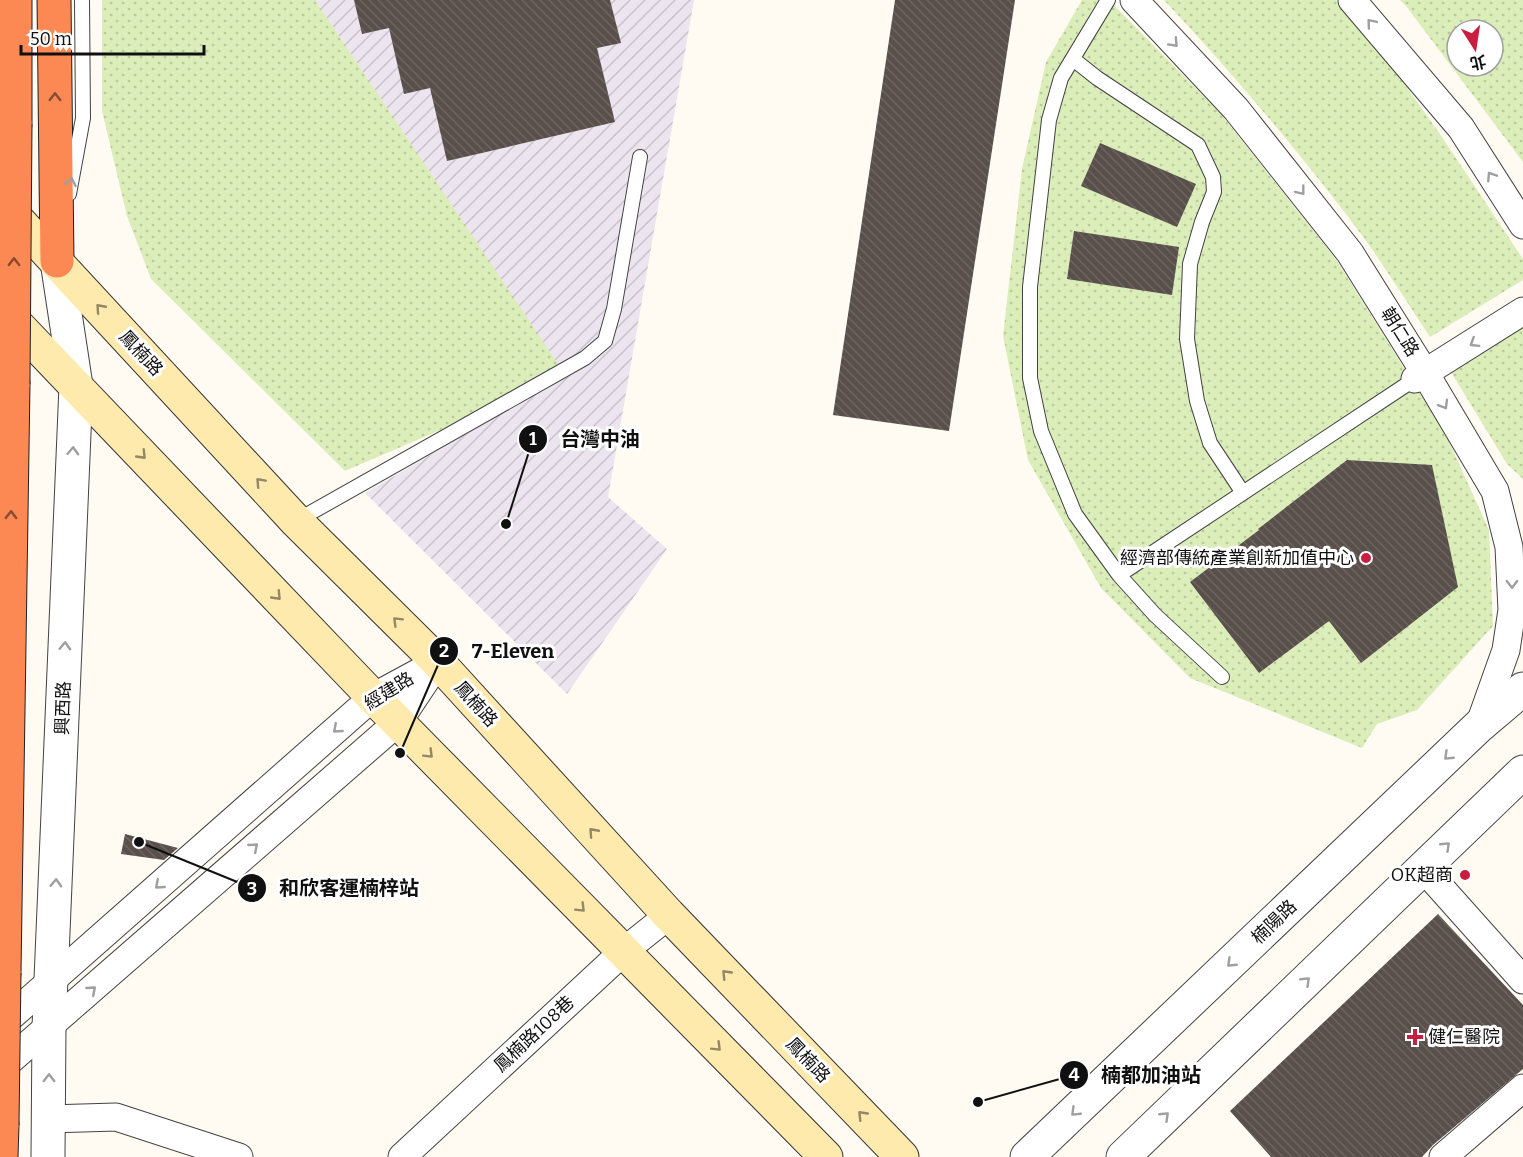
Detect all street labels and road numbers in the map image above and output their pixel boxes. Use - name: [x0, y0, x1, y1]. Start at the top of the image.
- street label: 朝仁路: [1376, 303, 1424, 361]
- street label: 鳳楠路: [115, 326, 167, 380]
- street label: 經建路: [360, 667, 418, 715]
- street label: 鳳楠路: [450, 677, 502, 731]
- street label: 興西路: [51, 681, 75, 735]
- street label: 楠陽路: [1247, 895, 1301, 949]
- street label: 鳳楠路108巷: [489, 991, 579, 1077]
- street label: 鳳楠路: [781, 1033, 835, 1087]

